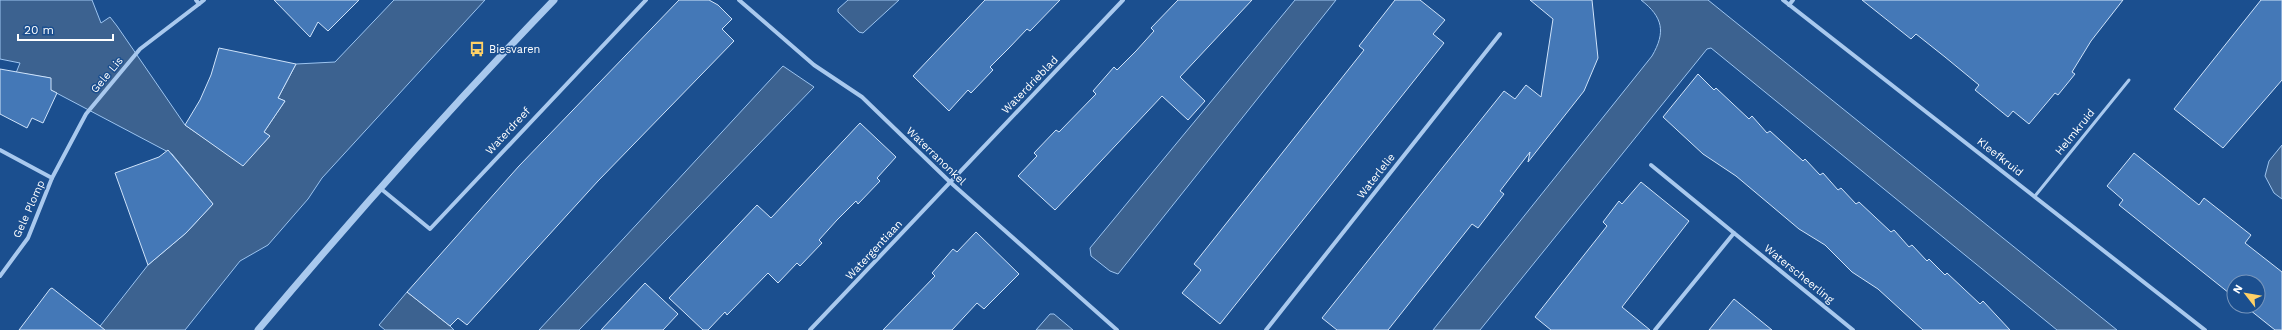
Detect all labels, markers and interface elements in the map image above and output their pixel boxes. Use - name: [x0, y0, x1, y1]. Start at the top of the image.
- scale bar: [18, 16, 113, 42]
- text: 20 m: [24, 23, 54, 37]
- bus stop icon: Biesvaren: [468, 40, 486, 58]
- place label: Biesvaren: [489, 43, 540, 56]
- street label: Waterdrieblad: [999, 53, 1061, 117]
- street label: Gele Lis: [88, 54, 126, 96]
- street label: Waterdreef: [483, 104, 534, 157]
- street label: Helmkruid: [2052, 106, 2098, 158]
- street label: Waterranonkel: [903, 124, 969, 188]
- street label: Kleefkruid: [1974, 135, 2026, 179]
- street label: Waterlelie: [1354, 151, 1398, 201]
- street label: Gele Plomp: [10, 178, 48, 240]
- street label: Watergentiaan: [843, 217, 905, 283]
- street label: Waterscheerling: [1761, 242, 1837, 306]
- north arrow: [2226, 274, 2266, 314]
- text: N: [2230, 282, 2246, 296]

